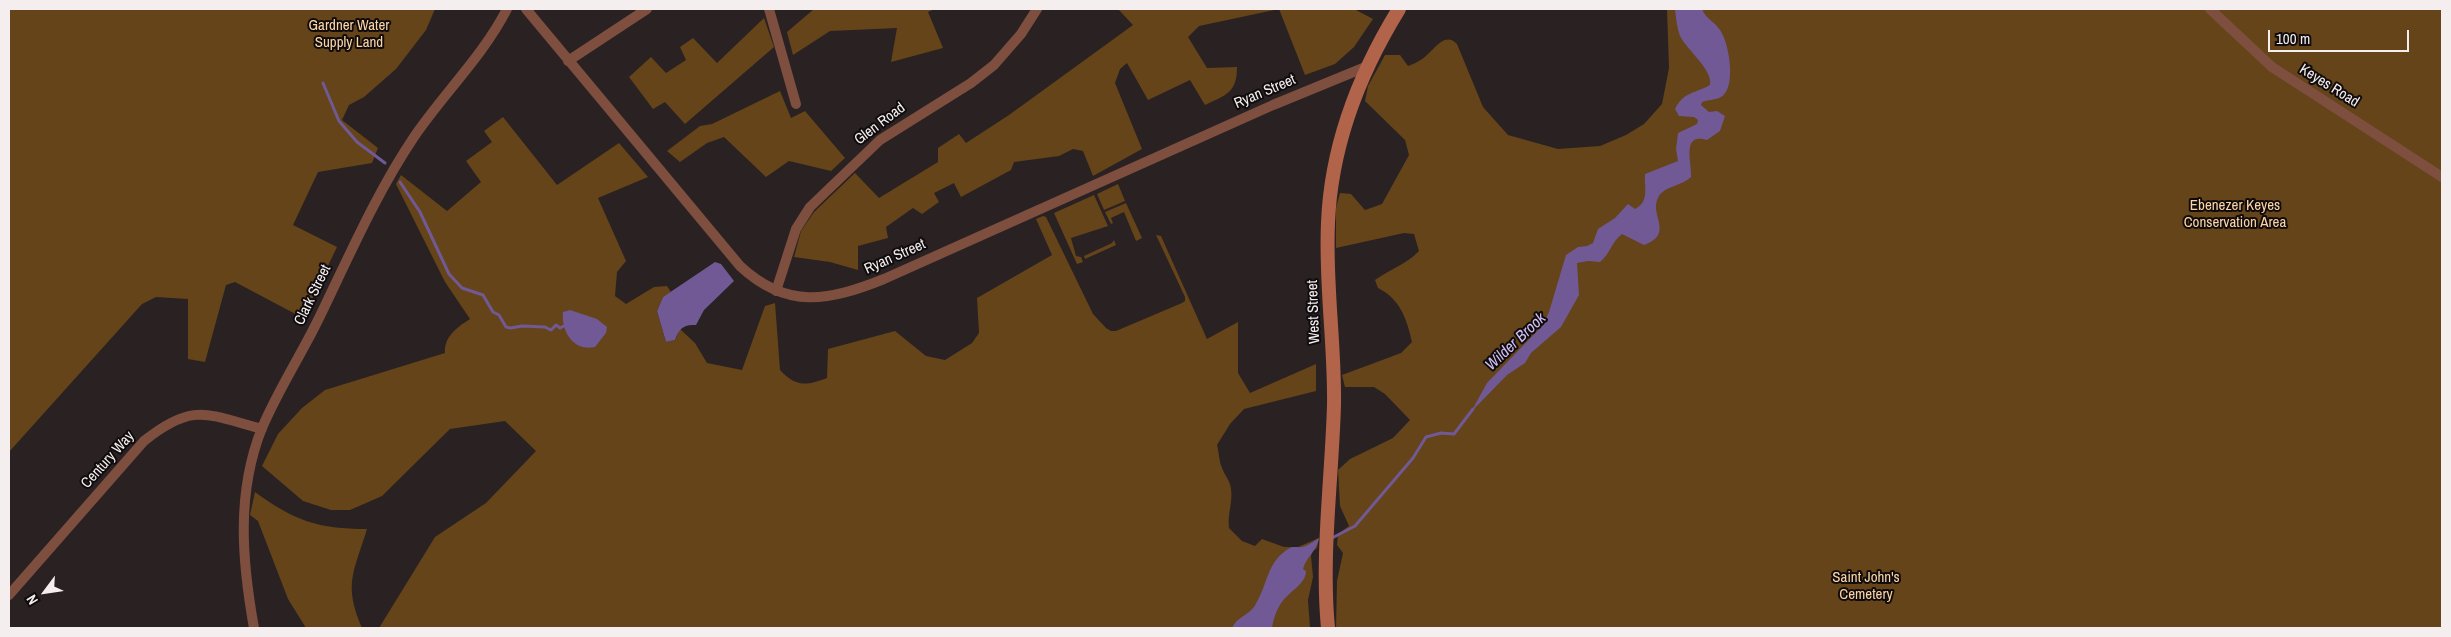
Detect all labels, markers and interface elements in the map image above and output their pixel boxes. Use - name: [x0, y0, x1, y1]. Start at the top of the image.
- park label: Gardner Water Supply Land: [309, 17, 389, 52]
- scale bar: [2271, 20, 2412, 52]
- text: 100 m: [2276, 28, 2310, 49]
- street label: Keyes Road: [2296, 61, 2362, 111]
- street label: Ryan Street: [1232, 71, 1298, 113]
- street label: Glen Road: [851, 99, 909, 149]
- park label: Ebenezer Keyes Conservation Area: [2184, 197, 2286, 232]
- street label: Ryan Street: [862, 236, 928, 278]
- street label: Clark Street: [291, 262, 335, 328]
- street label: West Street: [1304, 280, 1324, 344]
- water label: Wilder Brook: [1482, 309, 1550, 375]
- street label: Century Way: [78, 428, 138, 492]
- north arrow: [20, 567, 70, 617]
- park label: Saint John's Cemetery: [1832, 569, 1900, 604]
- text: N: [22, 592, 42, 608]

